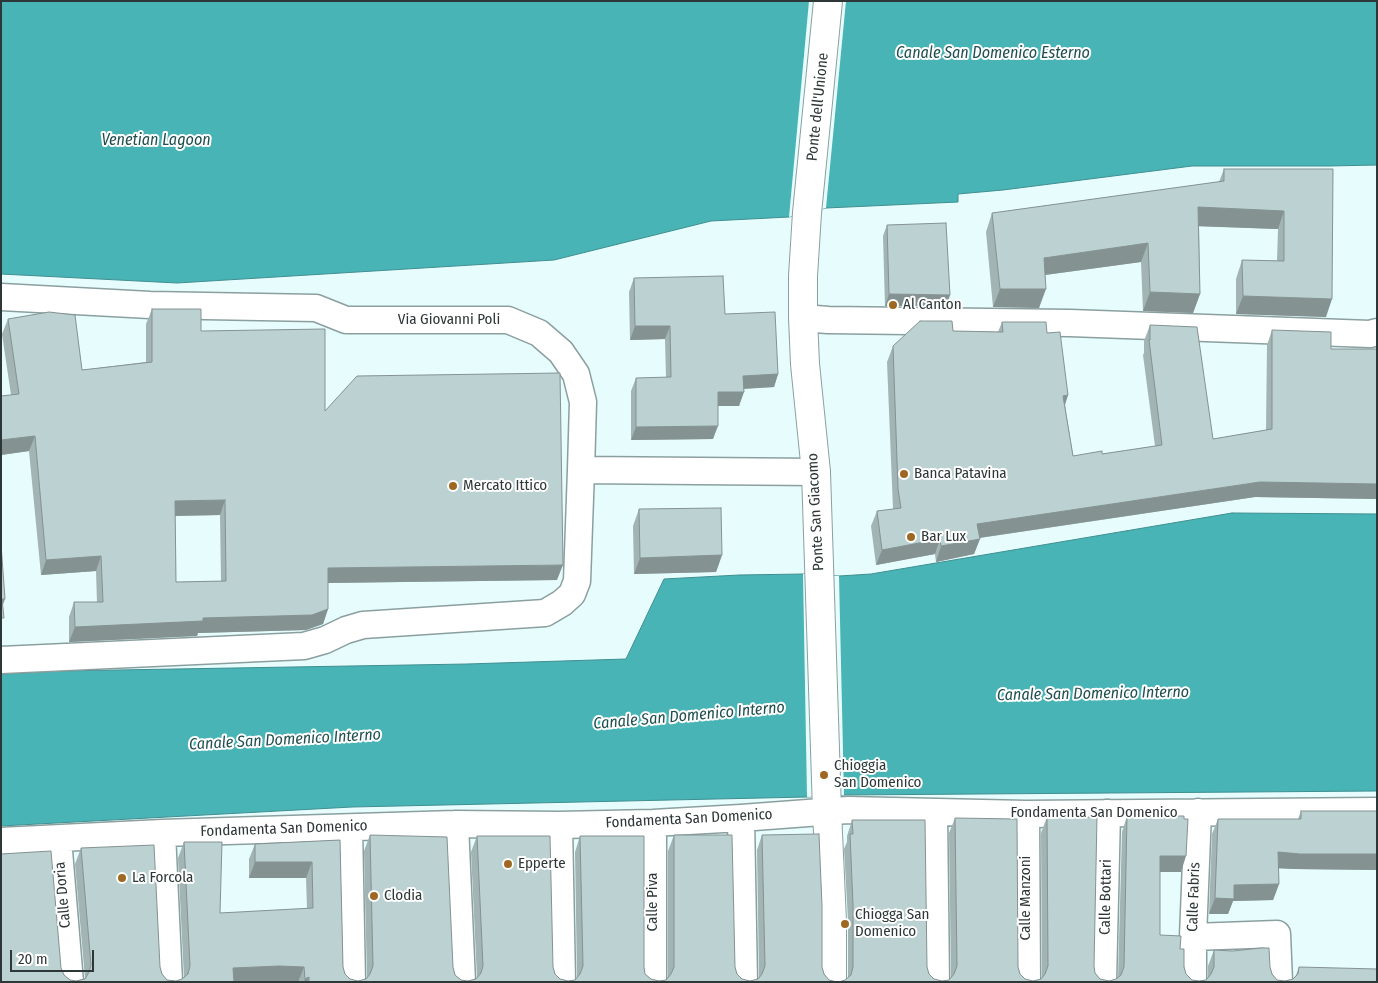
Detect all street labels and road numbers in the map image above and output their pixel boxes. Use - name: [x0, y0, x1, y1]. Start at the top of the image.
- street label: Ponte dell'Unione: [803, 52, 833, 162]
- street label: Via Giovanni Poli: [398, 311, 500, 329]
- street label: Ponte San Giacomo: [804, 453, 828, 571]
- street label: Fondamenta San Domenico: [1010, 804, 1178, 822]
- street label: Fondamenta San Domenico: [605, 806, 773, 832]
- street label: Fondamenta San Domenico: [200, 817, 368, 841]
- street label: Calle Manzoni: [1017, 856, 1035, 940]
- street label: Calle Bottari: [1096, 859, 1116, 935]
- street label: Calle Doria: [51, 861, 75, 929]
- street label: Calle Fabris: [1184, 862, 1204, 932]
- street label: Calle Piva: [644, 873, 662, 931]

